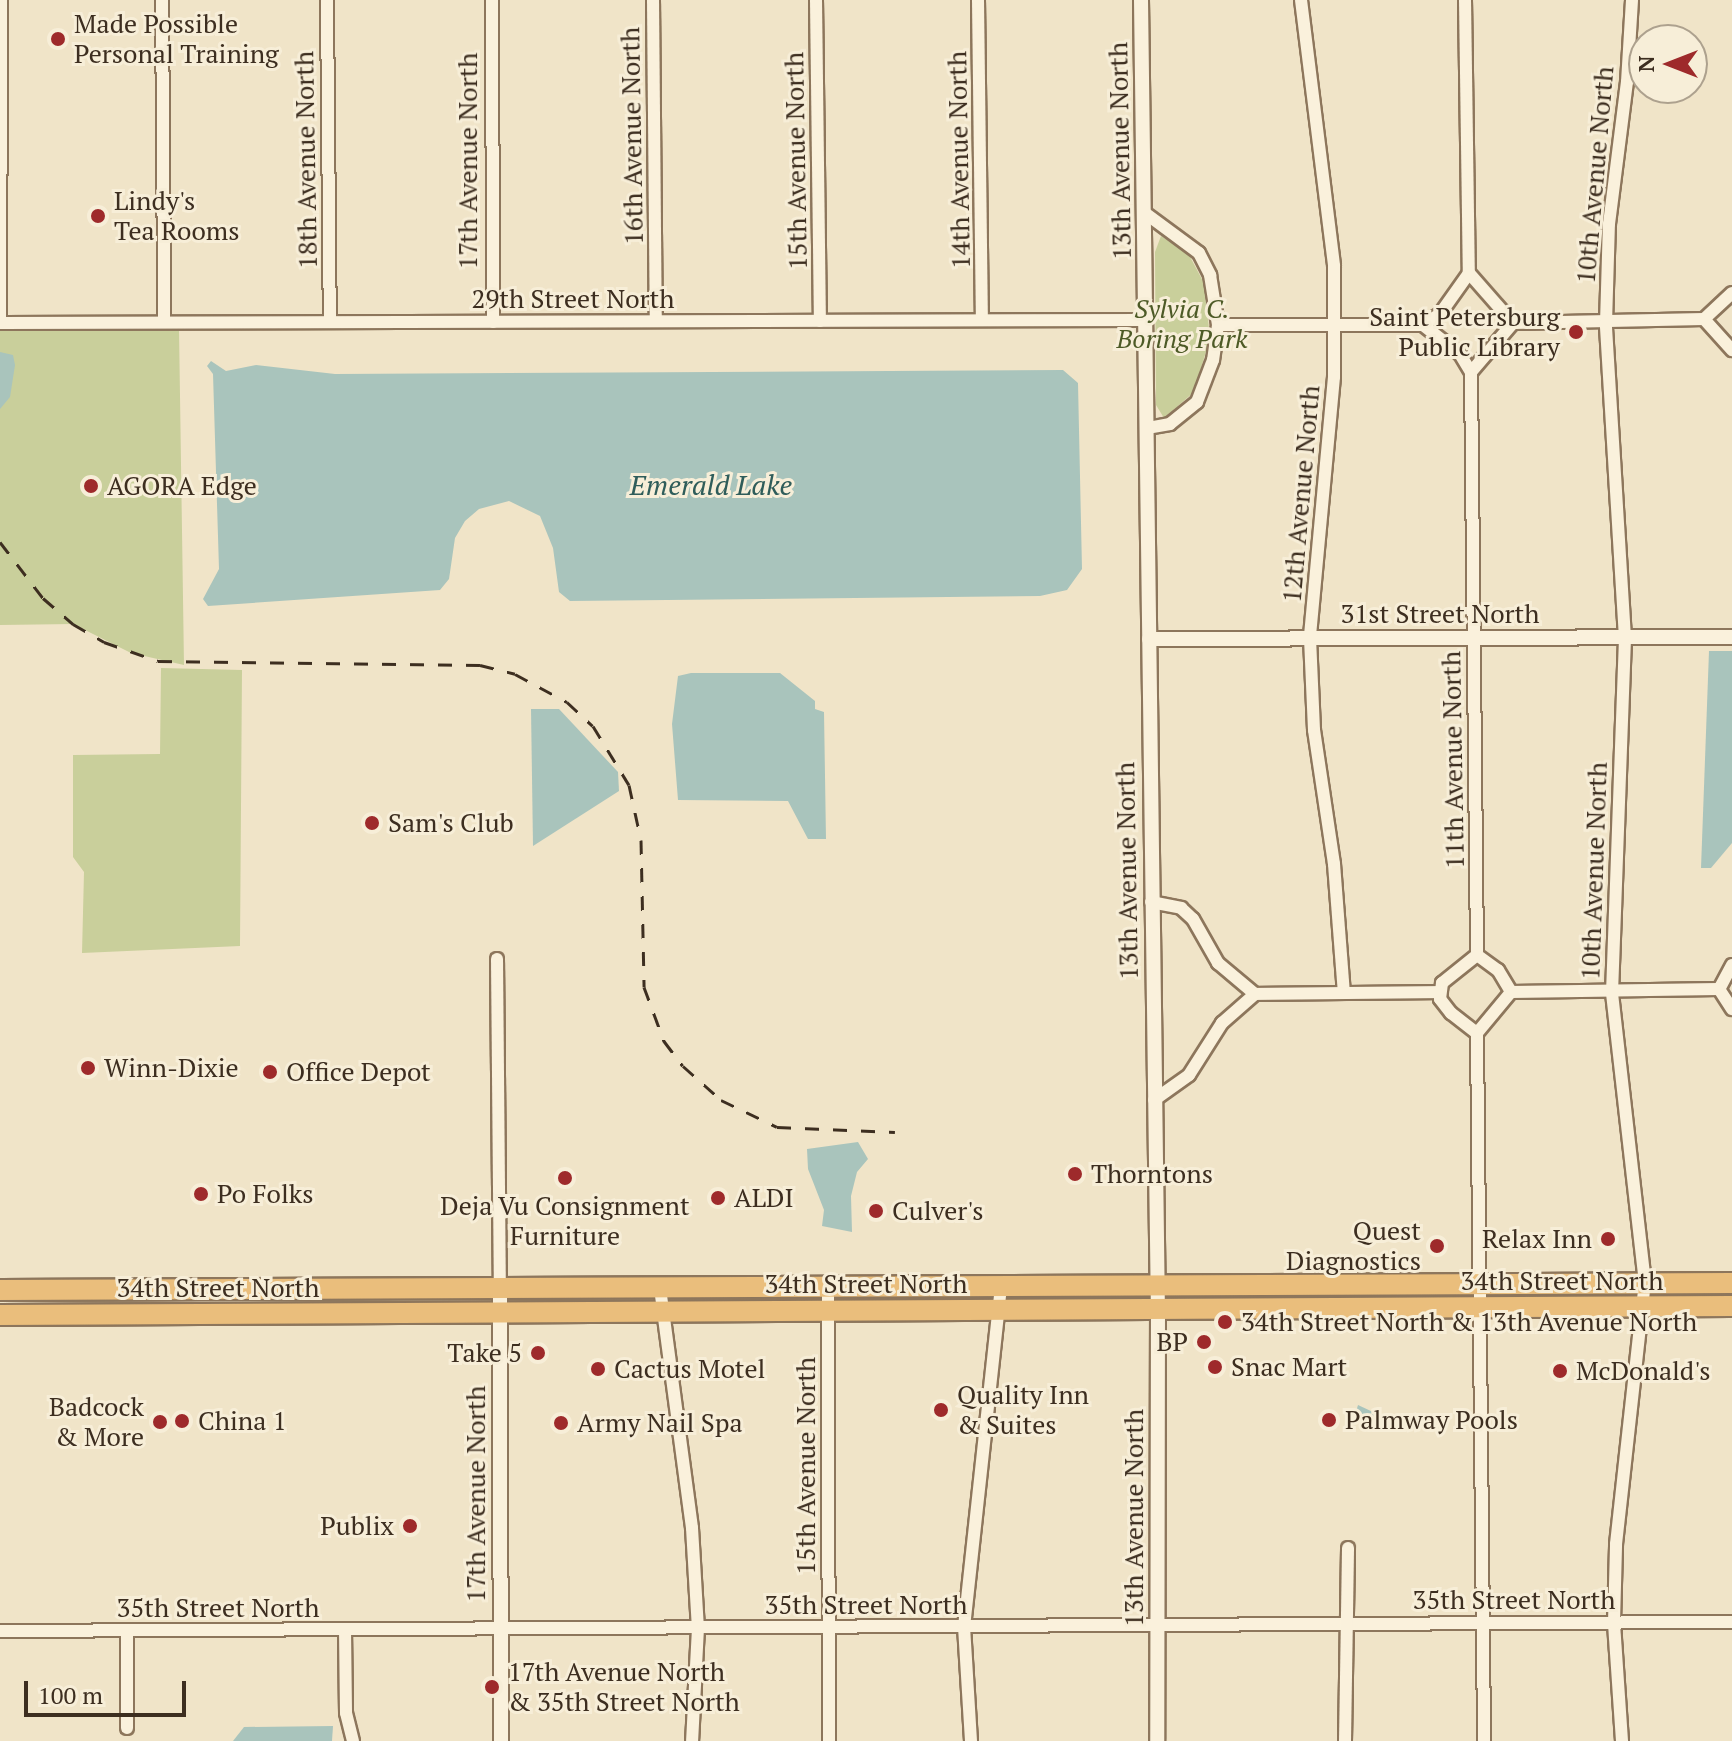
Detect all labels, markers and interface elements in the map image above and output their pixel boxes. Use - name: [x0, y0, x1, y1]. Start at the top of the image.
- place label: Made Possible Personal Training: [74, 8, 279, 70]
- north arrow: [1628, 24, 1708, 104]
- street label: 16th Avenue North: [614, 26, 650, 246]
- marker: Made Possible Personal Training: [49, 30, 67, 48]
- street label: 13th Avenue North: [1102, 41, 1138, 261]
- street label: 18th Avenue North: [288, 50, 324, 270]
- street label: 14th Avenue North: [941, 50, 977, 270]
- street label: 15th Avenue North: [778, 51, 814, 271]
- street label: 17th Avenue North: [452, 52, 484, 270]
- text: N: [1631, 56, 1660, 72]
- street label: 10th Avenue North: [1570, 65, 1620, 285]
- place label: Lindy's Tea Rooms: [114, 185, 240, 246]
- marker: Lindy's Tea Rooms: [89, 207, 107, 225]
- street label: 29th Street North: [472, 283, 674, 315]
- park label: Sylvia C. Boring Park: [1117, 293, 1247, 354]
- place label: Saint Petersburg Public Library: [1369, 301, 1560, 362]
- marker: Saint Petersburg Public Library: [1567, 323, 1585, 341]
- street label: 12th Avenue North: [1276, 384, 1326, 604]
- water label: Emerald Lake: [630, 468, 792, 502]
- place label: AGORA Edge: [107, 470, 257, 502]
- marker: AGORA Edge: [82, 477, 100, 495]
- street label: 31st Street North: [1341, 598, 1539, 630]
- street label: 11th Avenue North: [1435, 650, 1471, 870]
- street label: 13th Avenue North: [1109, 761, 1145, 981]
- street label: 10th Avenue North: [1575, 761, 1613, 981]
- place label: Sam's Club: [388, 807, 514, 839]
- marker: Sam's Club: [363, 814, 381, 832]
- place label: Winn-Dixie: [104, 1052, 239, 1084]
- place label: Office Depot: [286, 1056, 431, 1088]
- marker: Winn-Dixie: [79, 1059, 97, 1077]
- marker: Office Depot: [261, 1063, 279, 1081]
- place label: Thorntons: [1091, 1158, 1213, 1190]
- marker: Thorntons: [1066, 1165, 1084, 1183]
- marker: Deja Vu Consignment Furniture: [556, 1169, 574, 1187]
- place label: Po Folks: [217, 1178, 313, 1210]
- place label: ALDI: [734, 1182, 794, 1214]
- marker: Po Folks: [192, 1185, 210, 1203]
- marker: ALDI: [709, 1189, 727, 1207]
- place label: Deja Vu Consignment Furniture: [440, 1190, 690, 1252]
- place label: Culver's: [892, 1195, 984, 1227]
- marker: Culver's: [867, 1202, 885, 1220]
- place label: Quest Diagnostics: [1286, 1215, 1421, 1276]
- place label: Relax Inn: [1482, 1223, 1592, 1255]
- marker: Relax Inn: [1599, 1230, 1617, 1248]
- marker: Quest Diagnostics: [1428, 1237, 1446, 1255]
- street label: 34th Street North: [1461, 1265, 1663, 1297]
- street label: 34th Street North: [765, 1268, 967, 1300]
- street label: 34th Street North: [117, 1272, 319, 1304]
- place label: 34th Street North & 13th Avenue North: [1241, 1306, 1698, 1338]
- marker: 34th Street North & 13th Avenue North: [1216, 1313, 1234, 1331]
- place label: BP: [1157, 1326, 1188, 1358]
- marker: BP: [1195, 1333, 1213, 1351]
- place label: Take 5: [447, 1337, 522, 1369]
- marker: Take 5: [529, 1344, 547, 1362]
- place label: Snac Mart: [1231, 1351, 1347, 1383]
- place label: Cactus Motel: [614, 1353, 765, 1385]
- place label: McDonald's: [1576, 1355, 1711, 1387]
- street label: 15th Avenue North: [790, 1357, 822, 1575]
- marker: Snac Mart: [1206, 1358, 1224, 1376]
- marker: Cactus Motel: [589, 1360, 607, 1378]
- marker: McDonald's: [1551, 1362, 1569, 1380]
- place label: Quality Inn & Suites: [957, 1379, 1089, 1440]
- street label: 17th Avenue North: [460, 1385, 492, 1603]
- place label: Badcock & More: [49, 1391, 144, 1452]
- marker: Quality Inn & Suites: [932, 1401, 950, 1419]
- place label: Palmway Pools: [1345, 1404, 1518, 1436]
- place label: China 1: [198, 1405, 287, 1437]
- place label: Army Nail Spa: [577, 1407, 743, 1439]
- street label: 13th Avenue North: [1118, 1409, 1150, 1627]
- marker: Palmway Pools: [1320, 1411, 1338, 1429]
- marker: China 1: [173, 1412, 191, 1430]
- marker: Badcock & More: [151, 1413, 169, 1431]
- marker: Army Nail Spa: [552, 1414, 570, 1432]
- place label: Publix: [320, 1510, 394, 1542]
- marker: Publix: [401, 1517, 419, 1535]
- street label: 35th Street North: [1413, 1584, 1615, 1616]
- street label: 35th Street North: [765, 1589, 967, 1621]
- street label: 35th Street North: [117, 1592, 319, 1624]
- place label: 17th Avenue North & 35th Street North: [508, 1656, 740, 1718]
- scale bar: [28, 1665, 190, 1715]
- marker: 17th Avenue North & 35th Street North: [483, 1678, 501, 1696]
- text: 100 m: [38, 1679, 103, 1711]

